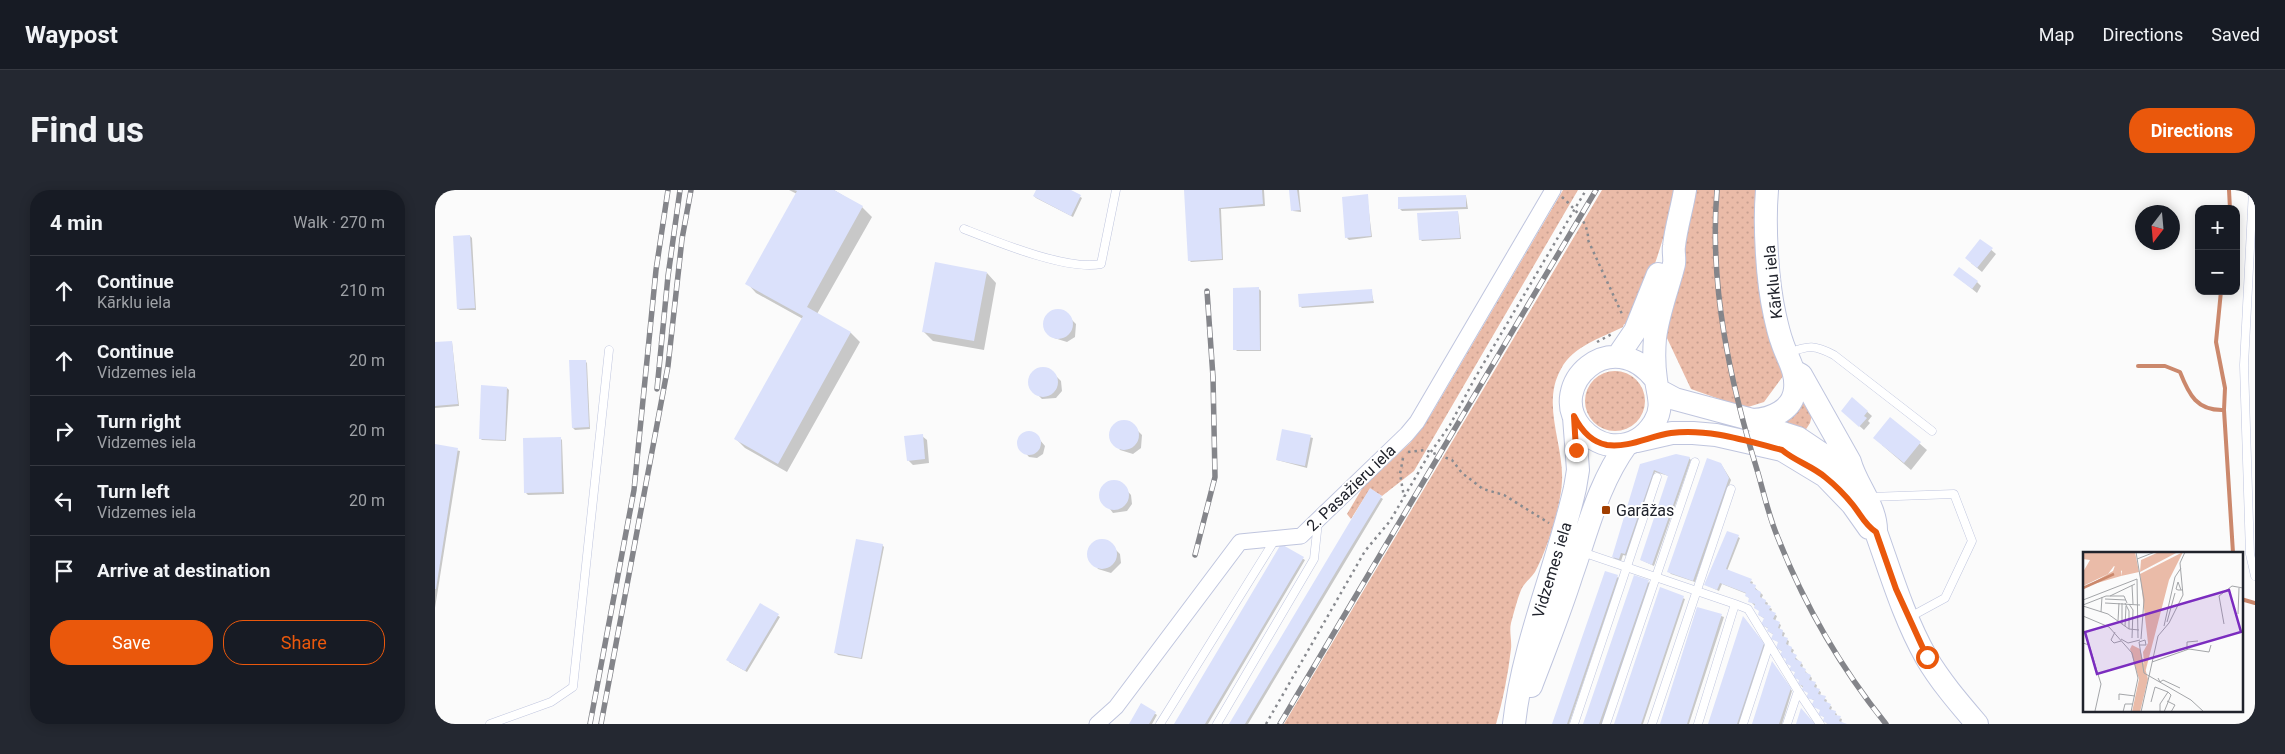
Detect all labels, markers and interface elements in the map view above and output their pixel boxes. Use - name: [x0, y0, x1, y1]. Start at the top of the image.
- text: Waypost: [25, 21, 118, 49]
- text: Map: [2039, 24, 2074, 45]
- text: Directions: [2102, 24, 2183, 45]
- text: Saved: [2211, 24, 2260, 45]
- button: Directions: [2129, 108, 2255, 153]
- text: Find us: [30, 110, 144, 151]
- north arrow: [2135, 205, 2180, 250]
- map controls: [2195, 205, 2240, 295]
- button: +: [2195, 205, 2240, 250]
- text: 4 min: [50, 211, 103, 235]
- text: Walk · 270 m: [293, 213, 385, 232]
- street label: Kārklu iela: [1760, 244, 1786, 320]
- button: −: [2195, 250, 2240, 295]
- text: Continue: [97, 270, 174, 293]
- icon: ahead: [50, 277, 78, 305]
- text: 210 m: [340, 281, 385, 300]
- text: Kārklu iela: [97, 293, 171, 312]
- text: Continue: [97, 340, 174, 363]
- icon: ahead: [50, 347, 78, 375]
- text: 20 m: [349, 351, 385, 370]
- text: Vidzemes iela: [97, 363, 196, 382]
- text: Turn right: [97, 410, 181, 433]
- icon: right: [50, 417, 78, 445]
- text: 20 m: [349, 421, 385, 440]
- text: Vidzemes iela: [97, 433, 196, 452]
- route end: [1565, 439, 1588, 462]
- street label: 2. Pasažieru iela: [1303, 441, 1399, 535]
- text: Turn left: [97, 480, 170, 503]
- icon: left: [50, 487, 78, 515]
- text: 20 m: [349, 491, 385, 510]
- place label: Garāžas: [1616, 501, 1674, 520]
- text: Vidzemes iela: [97, 503, 196, 522]
- marker: Garāžas: [1600, 504, 1612, 516]
- street label: Vidzemes iela: [1528, 520, 1576, 620]
- inset map: [2083, 552, 2243, 712]
- icon: arrive: [50, 557, 78, 585]
- text: Arrive at destination: [97, 559, 270, 582]
- button: Save: [50, 620, 213, 665]
- button: Share: [223, 620, 385, 665]
- route start: [1916, 646, 1939, 669]

